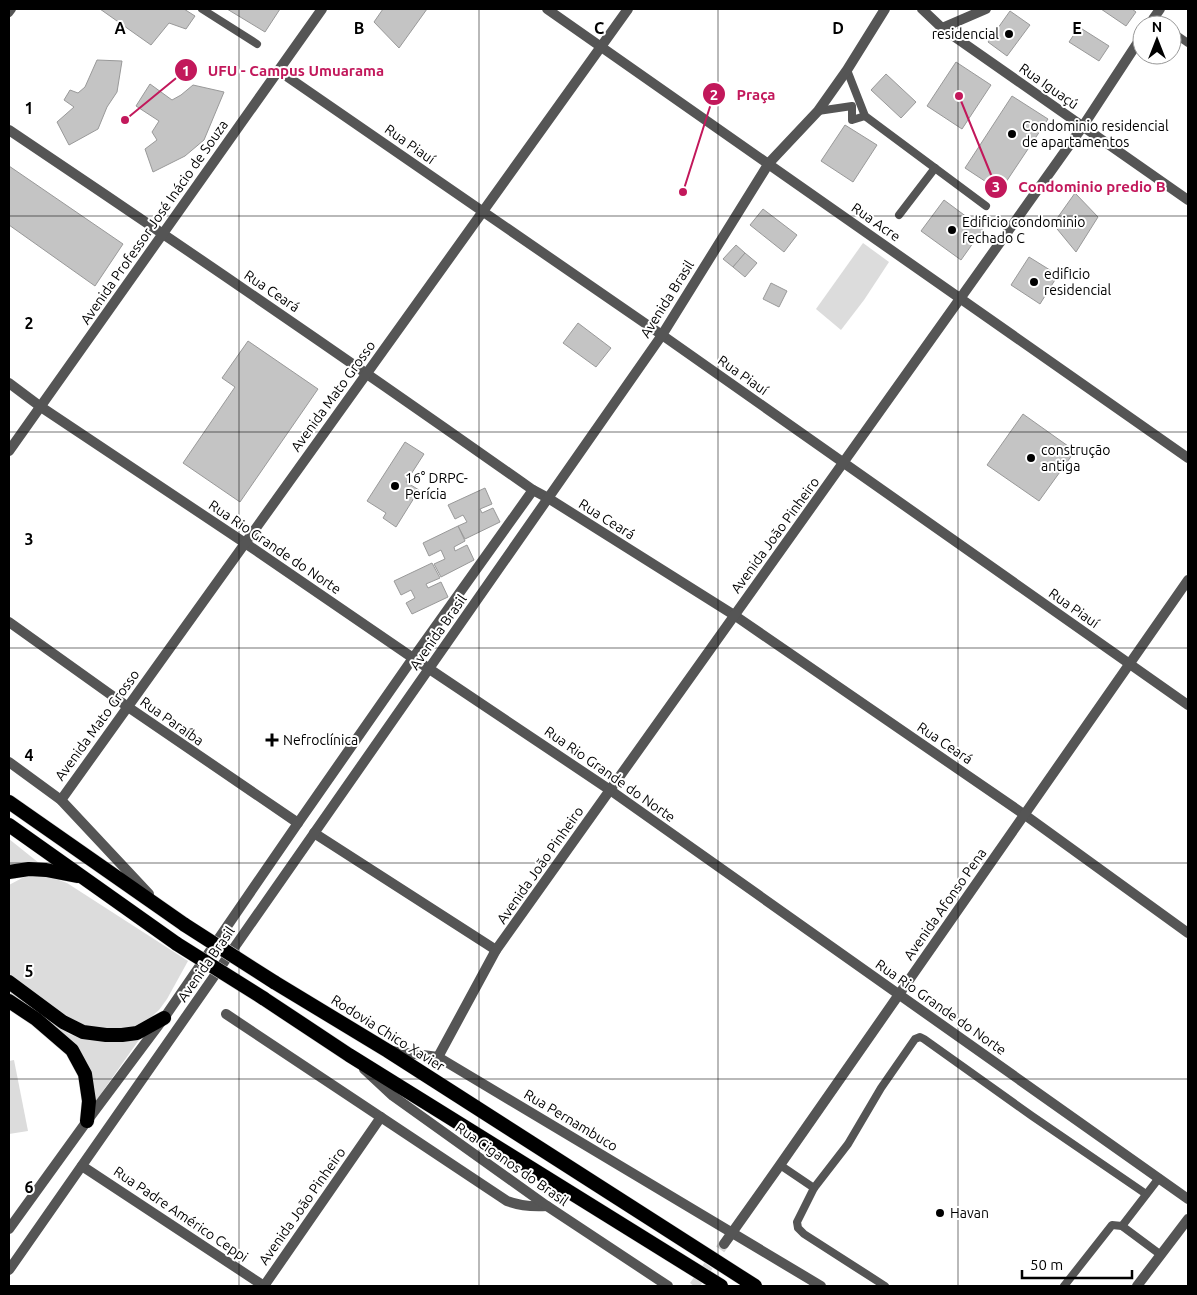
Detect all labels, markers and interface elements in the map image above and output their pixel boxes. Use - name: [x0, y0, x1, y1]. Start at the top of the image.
- north arrow: [1132, 15, 1182, 65]
- text: A: [114, 19, 126, 37]
- text: B: [354, 19, 364, 37]
- text: C: [594, 19, 604, 37]
- text: D: [832, 19, 844, 37]
- text: E: [1072, 19, 1082, 37]
- text: N: [1152, 19, 1162, 35]
- place label: residencial: [932, 26, 999, 42]
- marker: residencial: [1003, 28, 1015, 40]
- callout: UFU - Campus Umuarama: [173, 55, 394, 85]
- street label: Rua Iguaçú: [1016, 60, 1082, 112]
- text: 1: [182, 62, 190, 79]
- text: UFU - Campus Umuarama: [208, 62, 384, 79]
- callout: Praça: [701, 79, 785, 109]
- text: 2: [710, 86, 718, 103]
- text: Praça: [737, 86, 775, 104]
- text: 1: [24, 99, 34, 117]
- street label: Avenida Professor José Inácio de Souza: [77, 117, 231, 327]
- place label: Condominio residencial de apartamentos: [1022, 118, 1169, 150]
- street label: Rua Piauí: [382, 121, 439, 167]
- marker: Condominio residencial de apartamentos: [1006, 128, 1018, 140]
- callout: Condominio predio B: [983, 172, 1176, 202]
- text: 3: [992, 178, 1000, 195]
- text: Condominio predio B: [1018, 178, 1166, 195]
- street label: Rua Acre: [849, 199, 903, 245]
- place label: Edificio condominio fechado C: [962, 214, 1085, 246]
- marker: Edificio condominio fechado C: [946, 224, 958, 236]
- street label: Avenida Brasil: [637, 257, 697, 341]
- place label: edificio residencial: [1044, 266, 1112, 298]
- street label: Rua Ceará: [241, 267, 303, 315]
- marker: edificio residencial: [1028, 276, 1040, 288]
- text: 2: [24, 314, 34, 332]
- street label: Avenida Mato Grosso: [288, 338, 378, 454]
- street label: Rua Piauí: [715, 352, 772, 398]
- place label: construção antiga: [1041, 442, 1110, 474]
- marker: construção antiga: [1025, 452, 1037, 464]
- place label: 16° DRPC- Perícia: [405, 470, 468, 502]
- street label: Avenida João Pinheiro: [728, 474, 822, 596]
- marker: 16° DRPC- Perícia: [389, 480, 401, 492]
- street label: Rua Ceará: [576, 495, 638, 543]
- street label: Rua Rio Grande do Norte: [206, 497, 344, 597]
- text: 3: [24, 530, 34, 548]
- street label: Rua Piauí: [1046, 585, 1103, 631]
- street label: Avenida Brasil: [406, 591, 470, 673]
- street label: Avenida Mato Grosso: [52, 667, 142, 783]
- street label: Rua Paraíba: [137, 693, 207, 749]
- street label: Rua Ceará: [914, 719, 976, 767]
- street label: Rua Rio Grande do Norte: [542, 723, 678, 825]
- place label: Nefroclínica: [283, 732, 358, 748]
- marker: Nefroclínica: [265, 733, 279, 747]
- text: 4: [24, 746, 34, 764]
- street label: Avenida João Pinheiro: [493, 803, 587, 927]
- street label: Avenida Afonso Pena: [900, 845, 990, 963]
- street label: Avenida Brasil: [174, 923, 238, 1005]
- street label: Rua Rio Grande do Norte: [873, 956, 1009, 1058]
- text: 5: [24, 962, 34, 980]
- street label: Rodovia Chico Xavier: [328, 992, 448, 1075]
- street label: Rua Pernambuco: [521, 1086, 621, 1154]
- street label: Rua Ciganos do Brasil: [453, 1119, 572, 1209]
- street label: Avenida João Pinheiro: [255, 1144, 349, 1268]
- street label: Rua Padre Américo Ceppi: [111, 1163, 251, 1265]
- text: 6: [24, 1178, 34, 1196]
- place label: Havan: [950, 1205, 989, 1221]
- marker: Havan: [934, 1207, 946, 1219]
- scale bar: [1022, 1248, 1132, 1280]
- text: 50 m: [1030, 1256, 1063, 1273]

